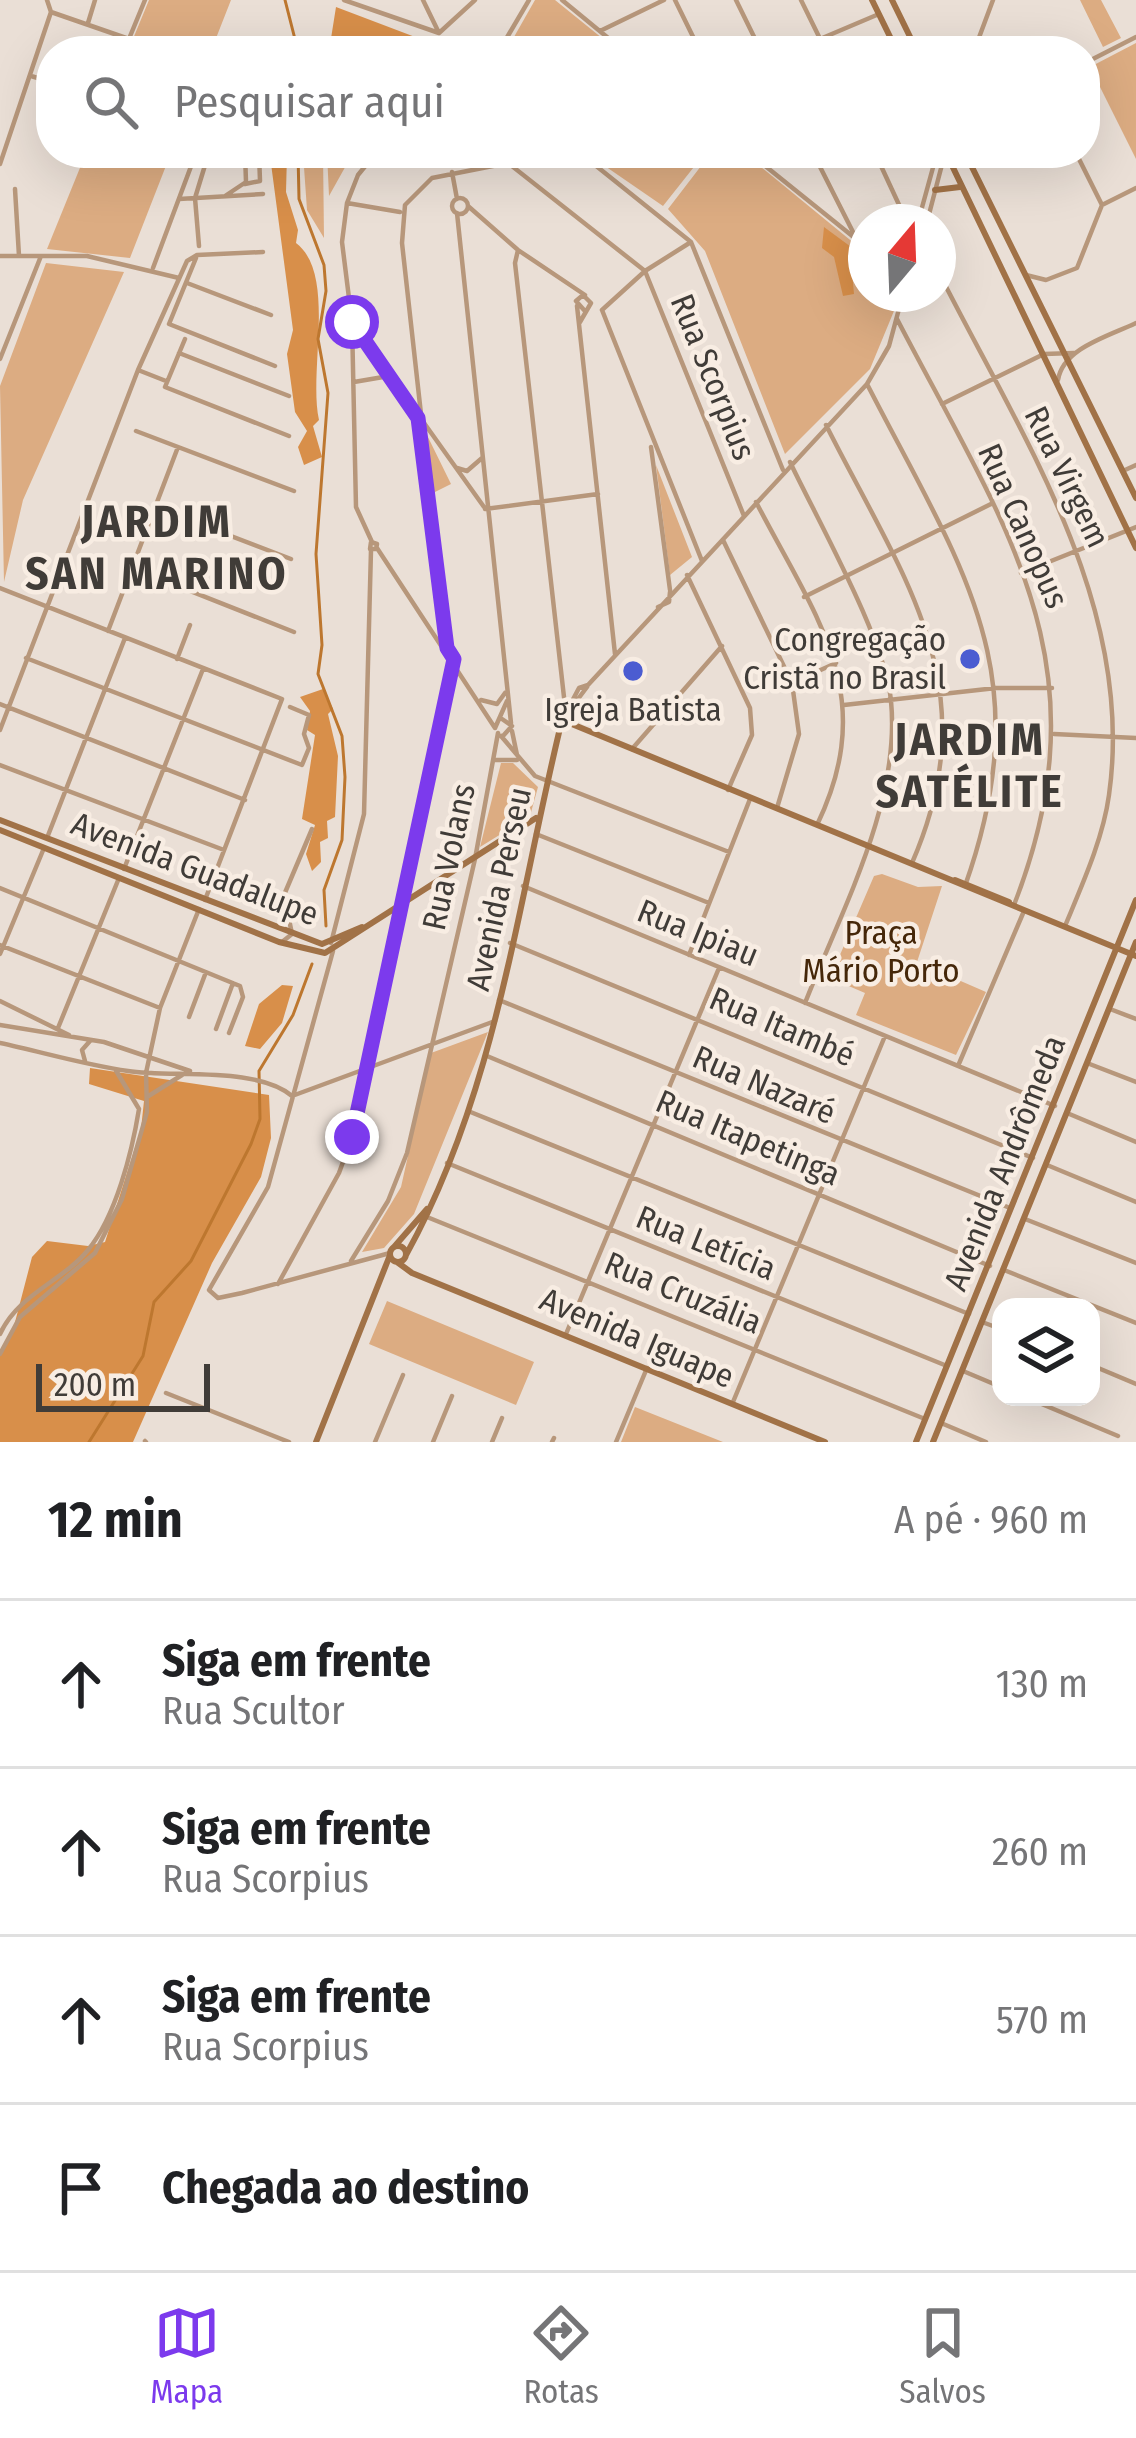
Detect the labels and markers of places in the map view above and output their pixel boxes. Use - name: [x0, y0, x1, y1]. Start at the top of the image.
- place label: Congregação Cristã no Brasil: [743, 620, 946, 698]
- marker: Congregação Cristã no Brasil: [957, 646, 983, 672]
- marker: Igreja Batista: [620, 658, 646, 684]
- place label: Igreja Batista: [544, 690, 722, 730]

